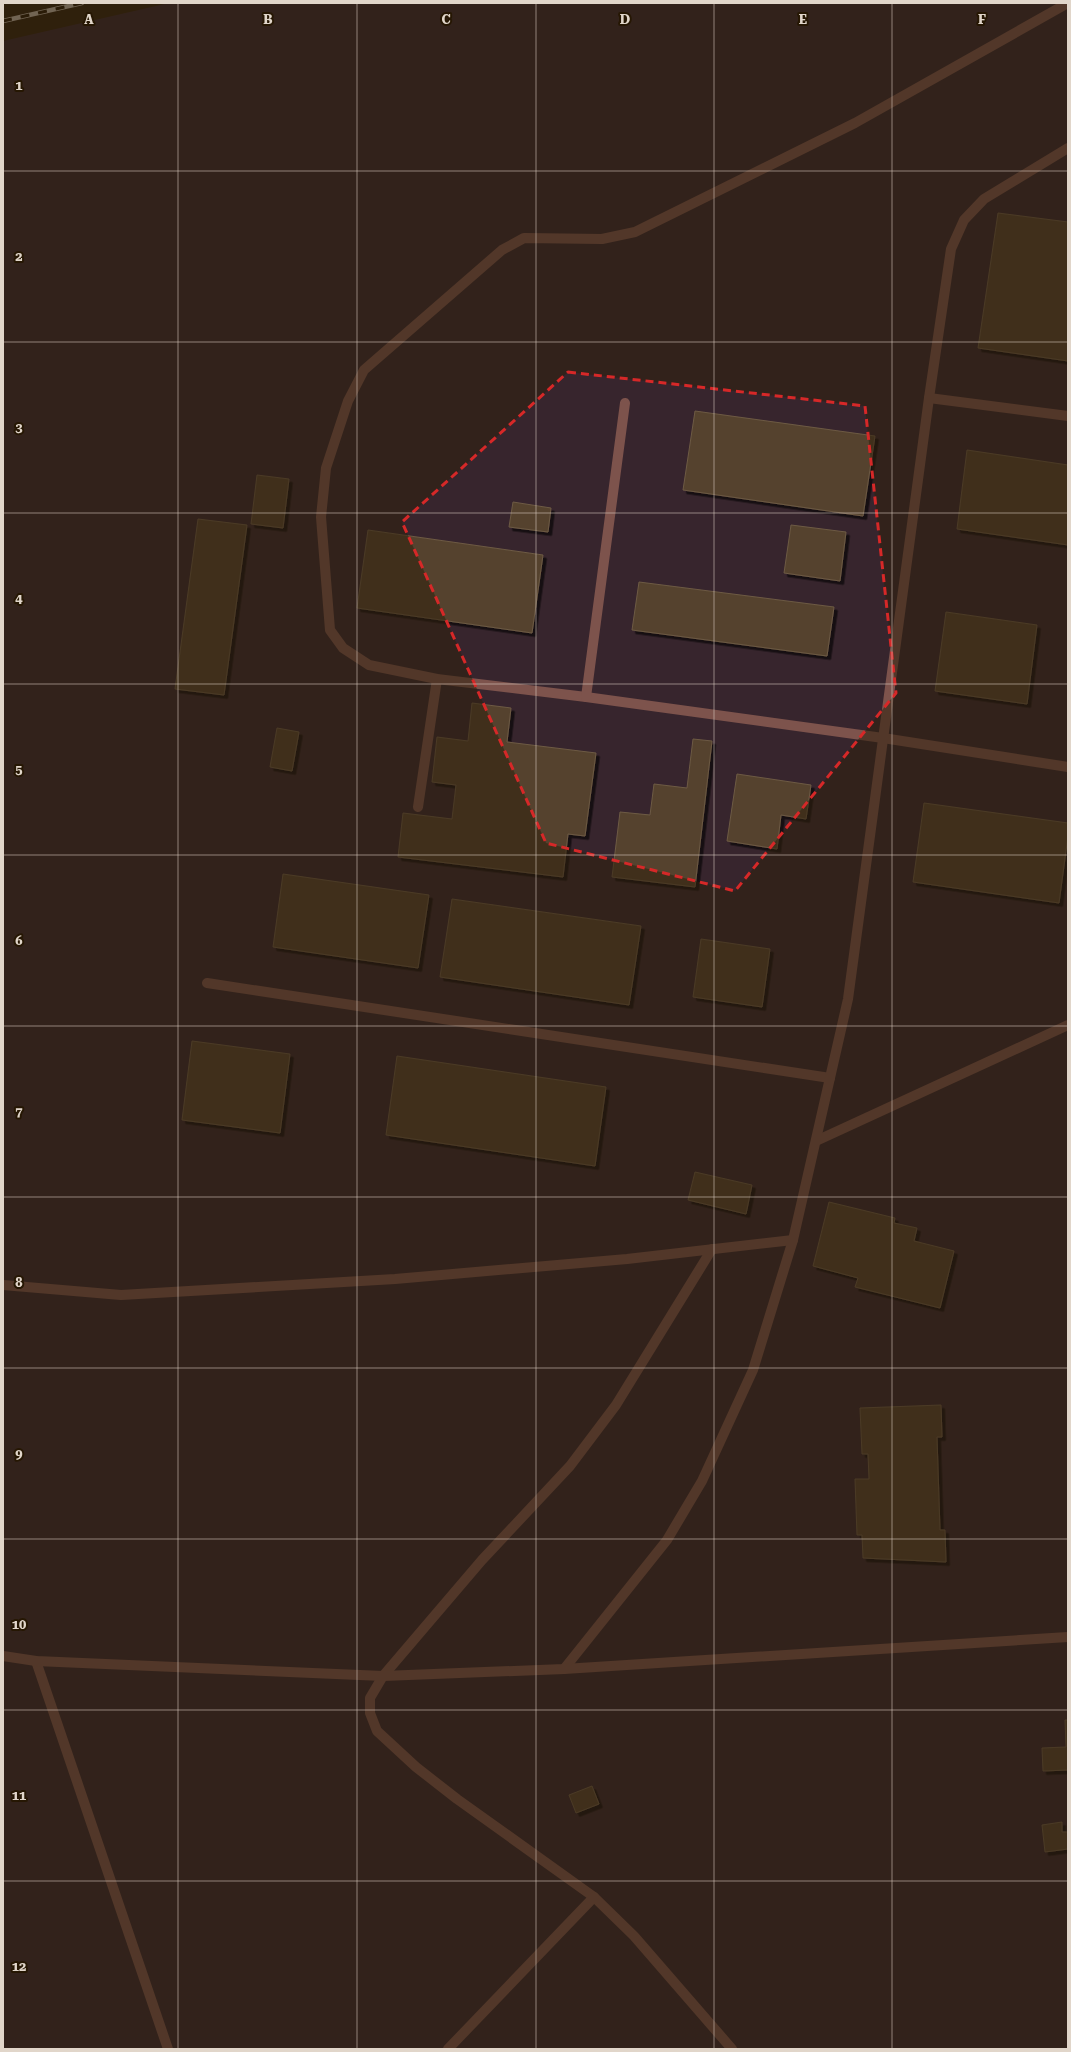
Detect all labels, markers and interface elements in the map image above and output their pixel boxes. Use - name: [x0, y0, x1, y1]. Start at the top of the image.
- text: A: [84, 12, 94, 27]
- text: B: [263, 12, 273, 27]
- text: C: [441, 12, 451, 27]
- text: D: [620, 12, 630, 27]
- text: E: [799, 12, 807, 27]
- text: F: [978, 12, 986, 27]
- text: 1: [15, 78, 23, 93]
- text: 2: [15, 249, 23, 264]
- text: 3: [15, 420, 23, 435]
- text: 4: [15, 591, 23, 606]
- text: 5: [15, 762, 23, 777]
- text: 6: [15, 933, 23, 948]
- text: 7: [15, 1104, 23, 1119]
- text: 8: [15, 1275, 23, 1290]
- text: 9: [15, 1446, 23, 1461]
- text: 10: [12, 1617, 26, 1632]
- text: 11: [12, 1788, 26, 1803]
- text: 12: [12, 1959, 26, 1974]

